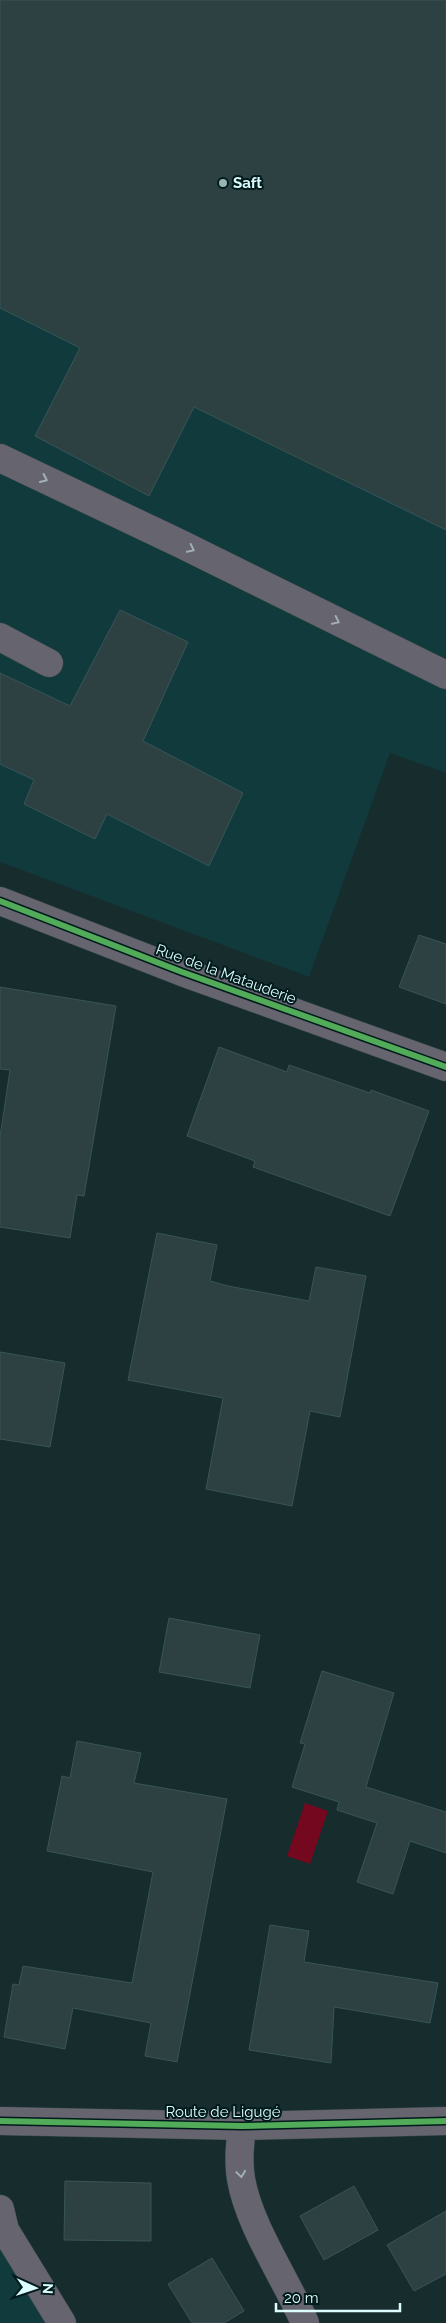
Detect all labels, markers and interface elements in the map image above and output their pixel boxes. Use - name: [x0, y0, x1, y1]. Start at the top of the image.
- place label: Saft: [233, 174, 262, 192]
- marker: Saft: [217, 177, 229, 189]
- one-way arrow: [39, 473, 48, 483]
- one-way arrow: [186, 543, 195, 553]
- one-way arrow: [331, 615, 340, 625]
- street label: Rue de la Matauderie: [153, 940, 299, 1008]
- street label: Route de Ligugé: [165, 2103, 281, 2121]
- one-way arrow: [235, 2171, 246, 2179]
- north arrow: [10, 2263, 60, 2313]
- scale bar: [276, 2280, 400, 2312]
- text: N: [40, 2283, 56, 2294]
- text: 20 m: [284, 2289, 319, 2307]

